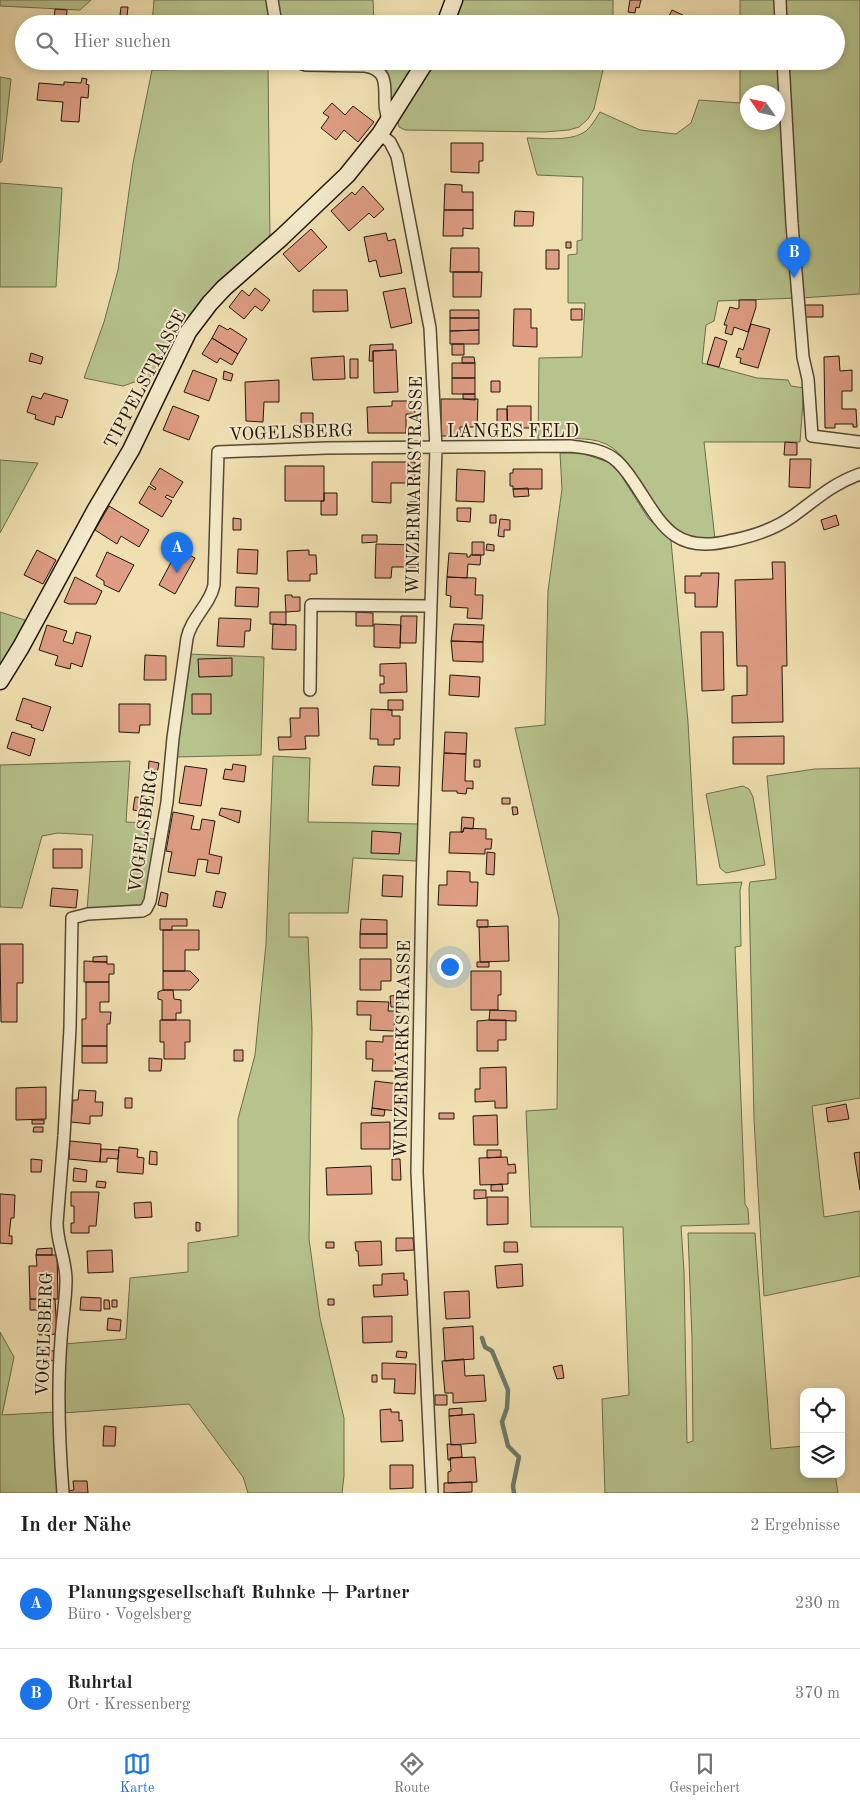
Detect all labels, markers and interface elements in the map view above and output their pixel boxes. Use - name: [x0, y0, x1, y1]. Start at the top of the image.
- search box: [15, 15, 845, 70]
- icon: search: [33, 29, 61, 57]
- text: Hier suchen: [73, 33, 171, 52]
- north arrow: [740, 85, 785, 130]
- pin: B: [778, 237, 810, 278]
- street label: TIPPELSTRASSE: [102, 307, 190, 452]
- street label: WINZERMARKSTRASSE: [404, 376, 426, 594]
- street label: VOGELSBERG: [228, 422, 354, 444]
- street label: LANGES FELD: [447, 423, 579, 441]
- pin: A: [161, 532, 193, 573]
- street label: VOGELSBERG: [126, 768, 162, 894]
- street label: WINZERMARKSTRASSE: [392, 940, 414, 1158]
- your location: [437, 954, 463, 980]
- street label: VOGELSBERG: [34, 1271, 56, 1397]
- map controls: [800, 1388, 845, 1478]
- button: locate: [800, 1388, 845, 1433]
- button: layers: [800, 1433, 845, 1478]
- text: In der Nähe: [20, 1515, 131, 1536]
- text: 2 Ergebnisse: [750, 1518, 840, 1534]
- text: Planungsgesellschaft Ruhnke + Partner: [67, 1584, 409, 1603]
- text: A: [30, 1596, 42, 1612]
- text: 230 m: [795, 1596, 840, 1612]
- text: Büro · Vogelsberg: [67, 1607, 191, 1623]
- text: Ruhrtal: [67, 1674, 133, 1693]
- text: B: [30, 1686, 42, 1702]
- text: 370 m: [795, 1686, 840, 1702]
- text: Ort · Kressenberg: [67, 1697, 190, 1713]
- tab: Karte: [120, 1750, 154, 1797]
- tab: Route: [394, 1750, 430, 1797]
- tab: Gespeichert: [669, 1750, 740, 1797]

